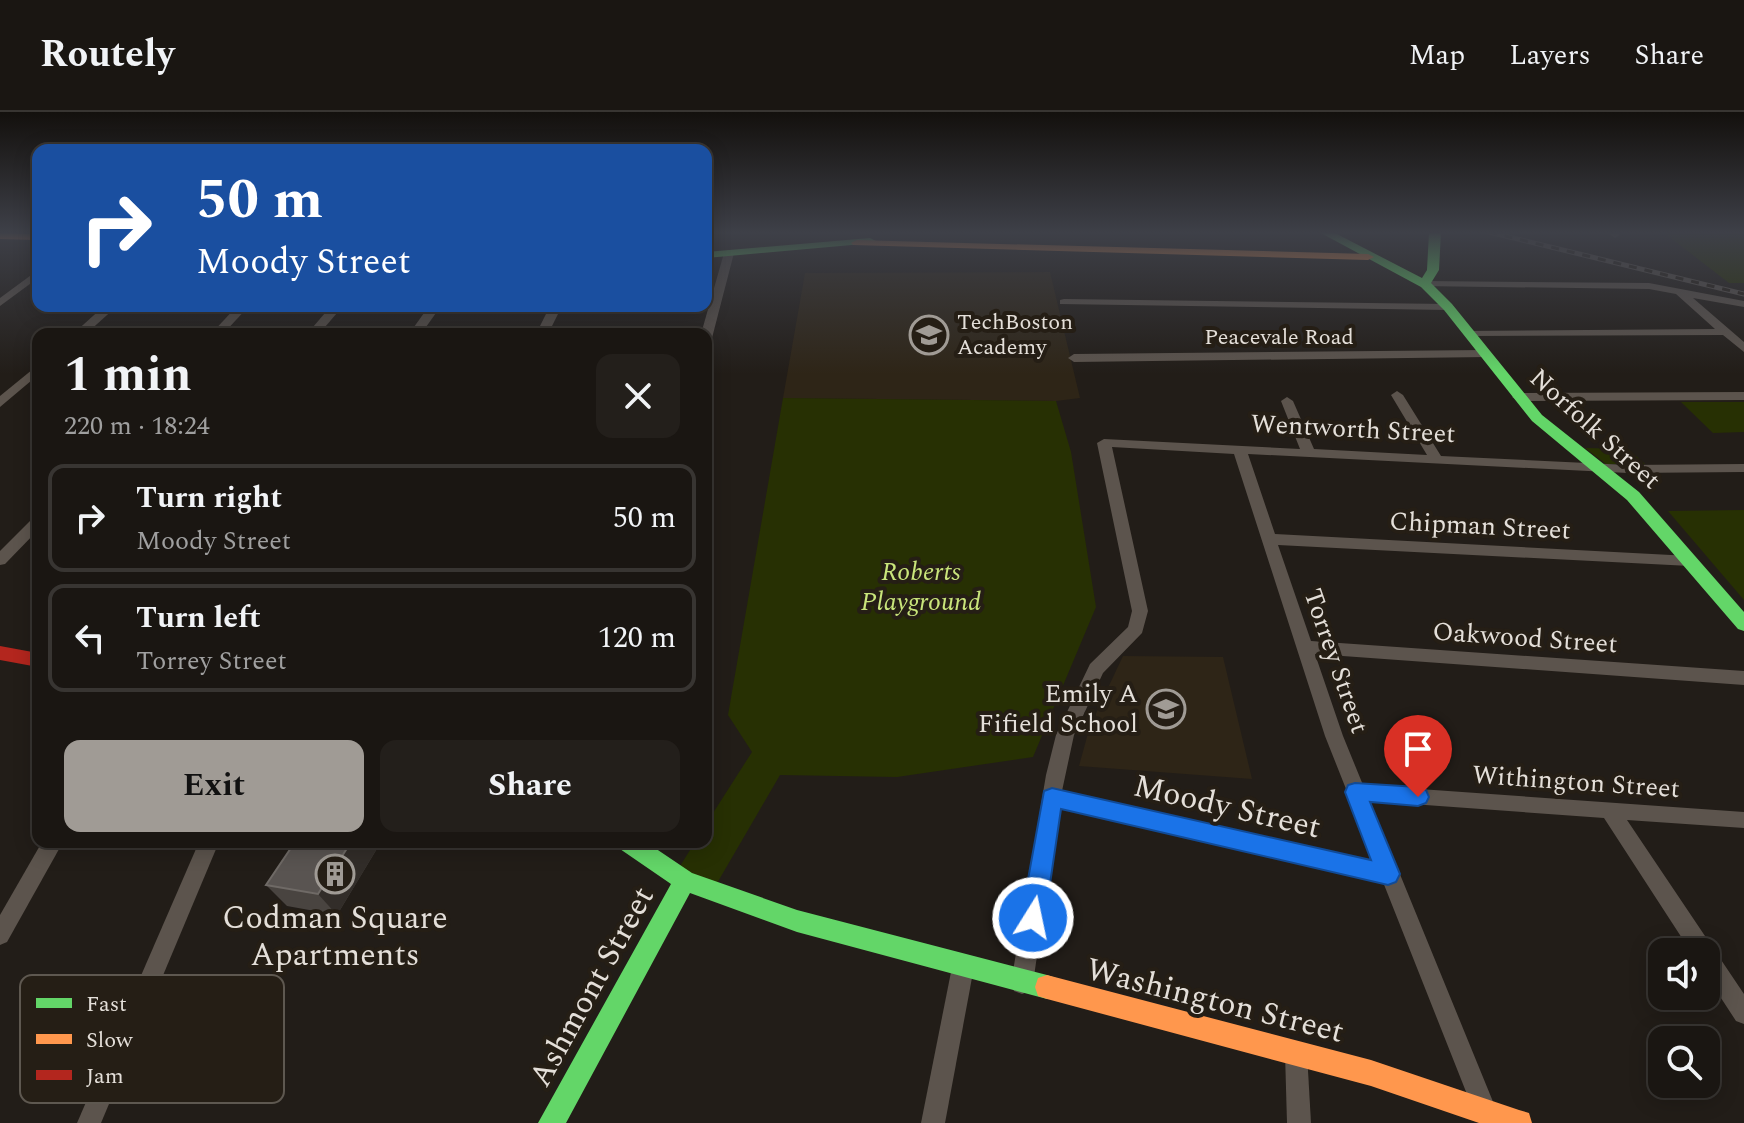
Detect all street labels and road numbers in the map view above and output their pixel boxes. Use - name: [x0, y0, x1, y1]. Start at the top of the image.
- street label: Peacevale Road: [1204, 321, 1354, 354]
- street label: Norfolk Street: [1520, 359, 1670, 499]
- street label: Wentworth Street: [1250, 404, 1456, 454]
- street label: Chipman Street: [1388, 501, 1572, 551]
- street label: Torrey Street: [1293, 583, 1379, 739]
- street label: Oakwood Street: [1431, 612, 1619, 664]
- street label: Withington Street: [1471, 755, 1681, 809]
- street label: Moody Street: [1129, 762, 1325, 852]
- street label: Ashmont Street: [517, 878, 667, 1096]
- street label: Washington Street: [1081, 945, 1349, 1057]

